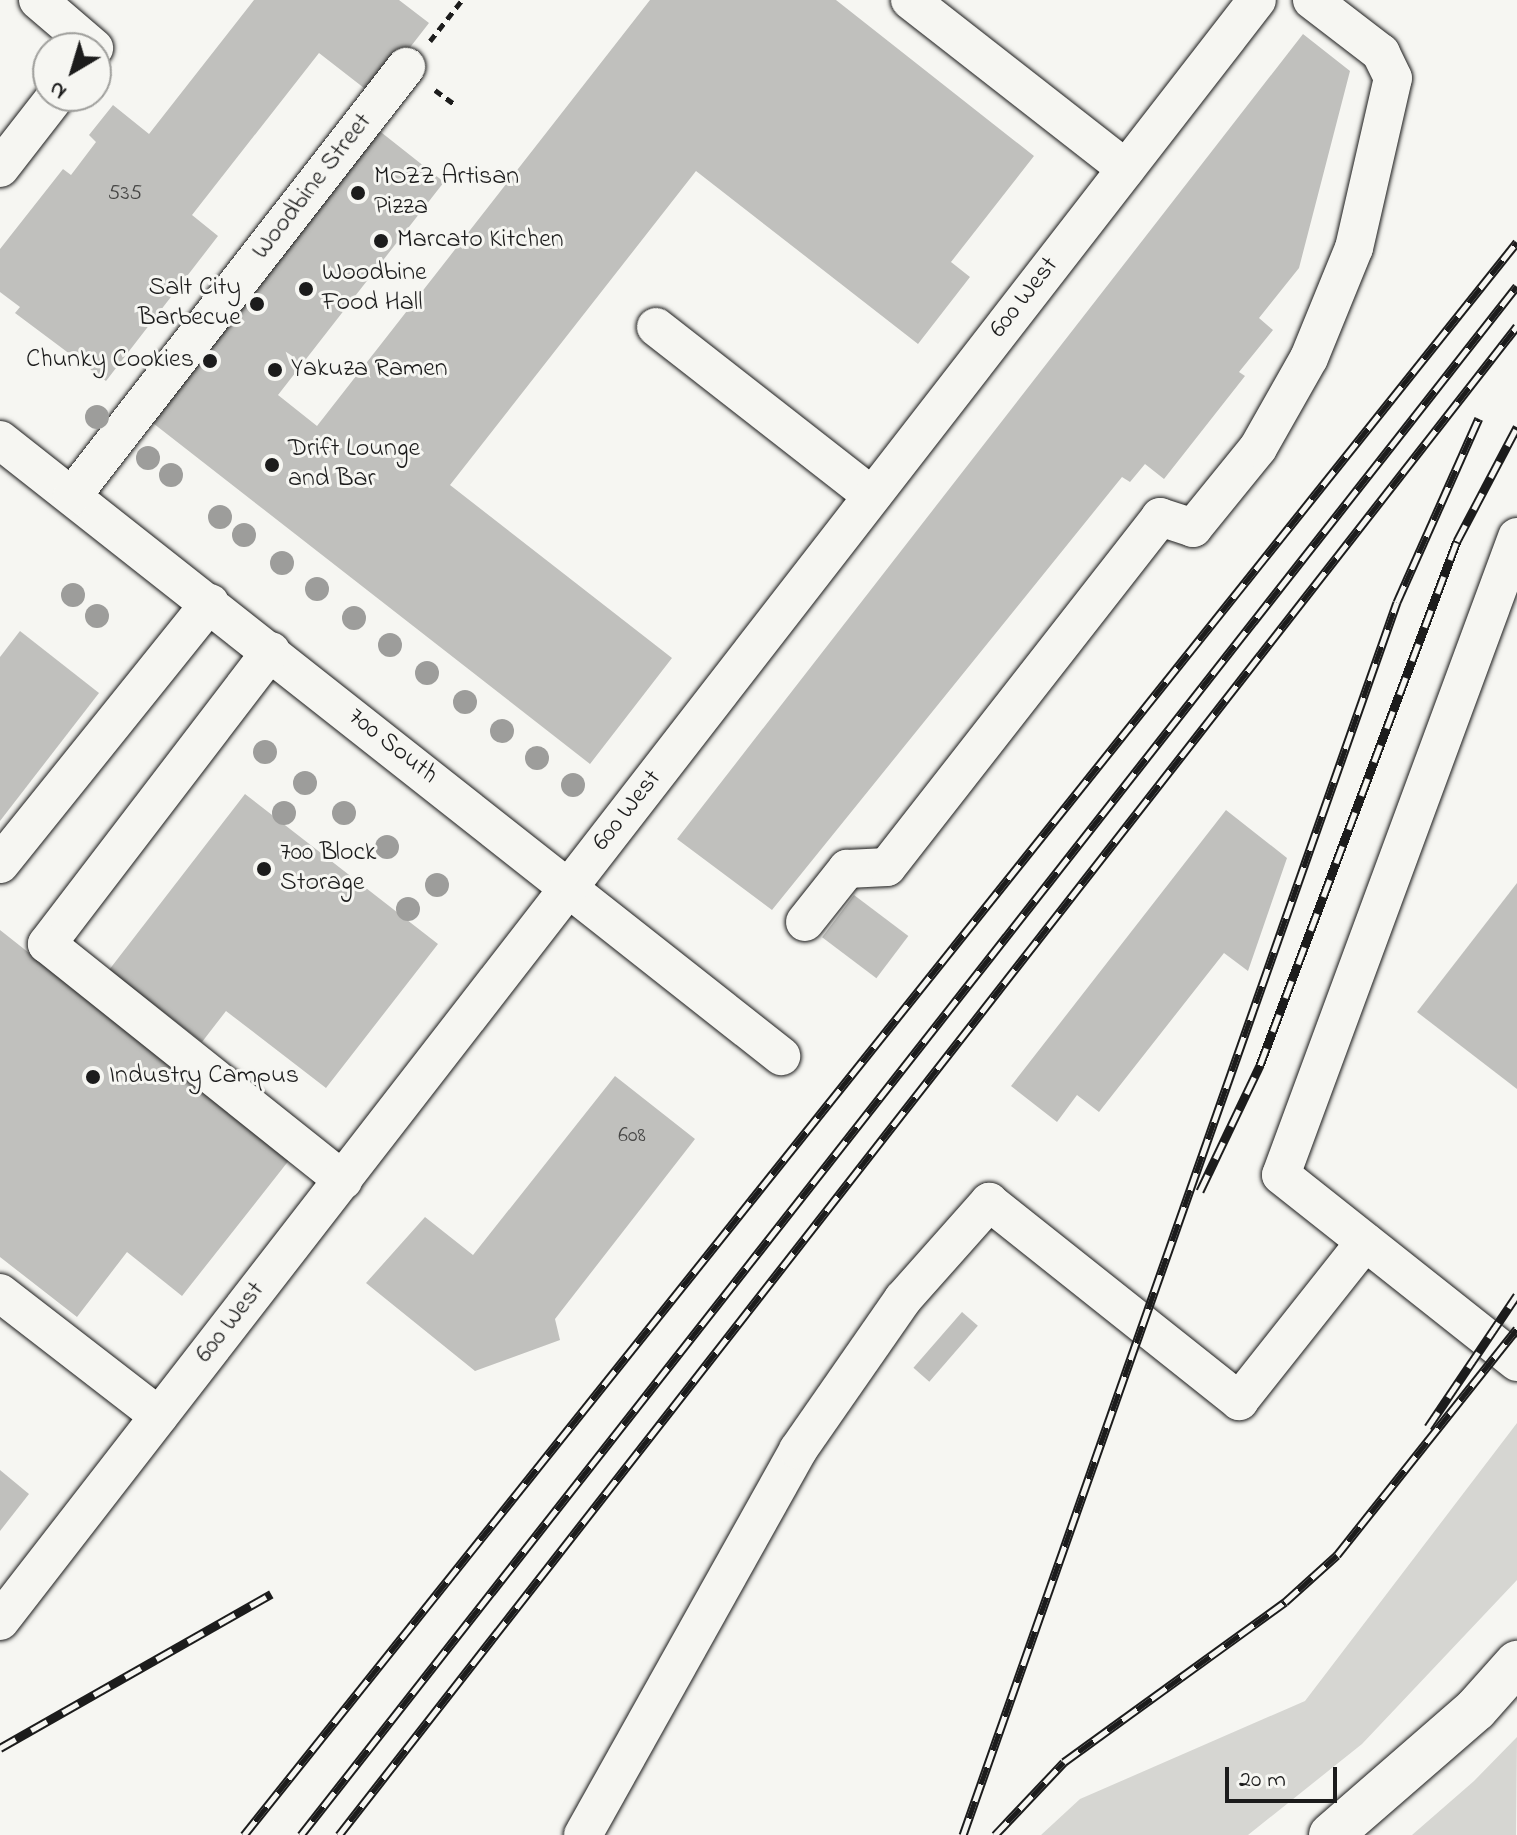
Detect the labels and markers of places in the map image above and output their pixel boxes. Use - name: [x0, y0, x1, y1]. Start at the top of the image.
- place label: MOZZ Artisan Pizza: [374, 162, 519, 224]
- marker: MOZZ Artisan Pizza: [349, 184, 367, 202]
- place label: Marcato Kitchen: [397, 225, 564, 257]
- marker: Marcato Kitchen: [372, 232, 390, 250]
- place label: Woodbine Food Hall: [322, 258, 427, 320]
- place label: Salt City Barbecue: [138, 273, 241, 334]
- marker: Woodbine Food Hall: [297, 280, 315, 298]
- marker: Salt City Barbecue: [248, 295, 266, 313]
- place label: Chunky Cookies: [26, 345, 194, 377]
- marker: Chunky Cookies: [201, 352, 219, 370]
- place label: Yakuza Ramen: [291, 354, 448, 386]
- marker: Yakuza Ramen: [266, 361, 284, 379]
- place label: Drift Lounge and Bar: [288, 434, 420, 496]
- marker: Drift Lounge and Bar: [263, 456, 281, 474]
- place label: 700 Block Storage: [280, 838, 376, 900]
- marker: 700 Block Storage: [255, 860, 273, 878]
- place label: Industry Campus: [109, 1061, 299, 1093]
- marker: Industry Campus: [84, 1068, 102, 1086]

